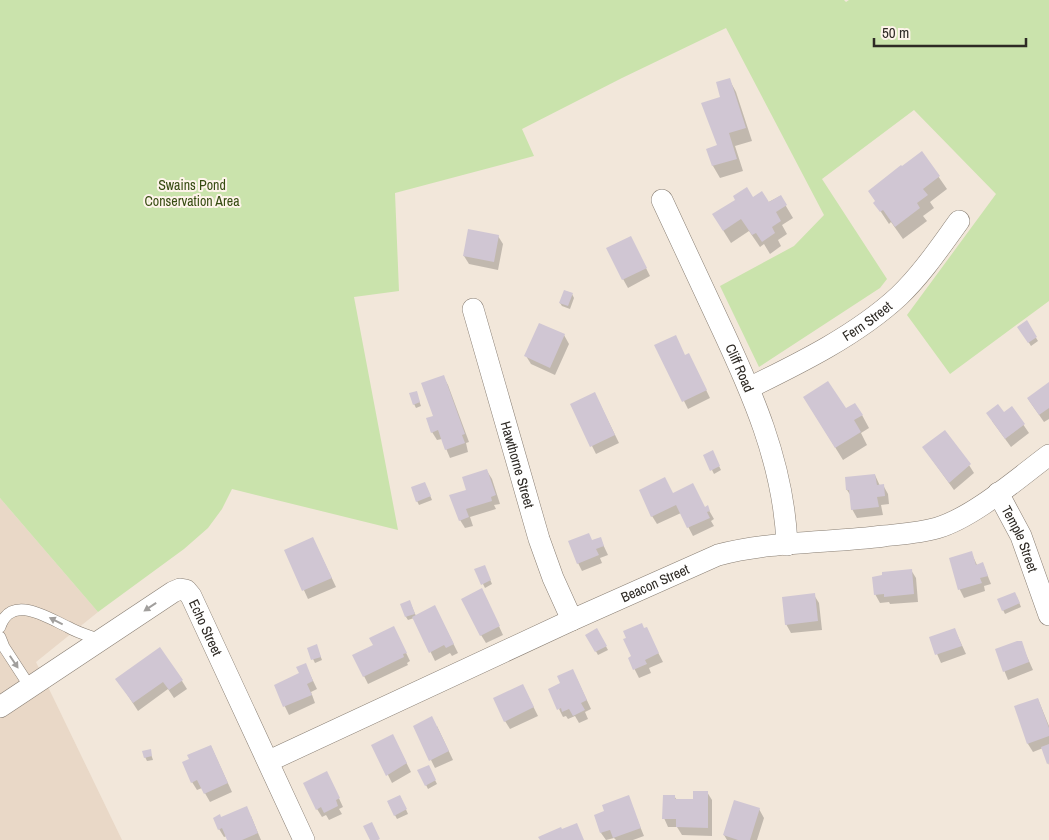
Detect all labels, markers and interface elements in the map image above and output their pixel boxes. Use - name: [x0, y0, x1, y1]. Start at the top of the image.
- scale bar: [874, 15, 1026, 47]
- text: 50 m: [882, 22, 909, 43]
- park label: Swains Pond Conservation Area: [144, 176, 240, 210]
- street label: Fern Street: [839, 297, 896, 345]
- street label: Cliff Road: [721, 341, 758, 395]
- street label: Hawthorne Street: [497, 419, 539, 510]
- street label: Temple Street: [997, 502, 1042, 575]
- street label: Beacon Street: [618, 560, 692, 606]
- street label: Echo Street: [185, 596, 226, 659]
- one-way arrow: [144, 602, 157, 612]
- one-way arrow: [49, 617, 64, 625]
- one-way arrow: [9, 656, 19, 669]

